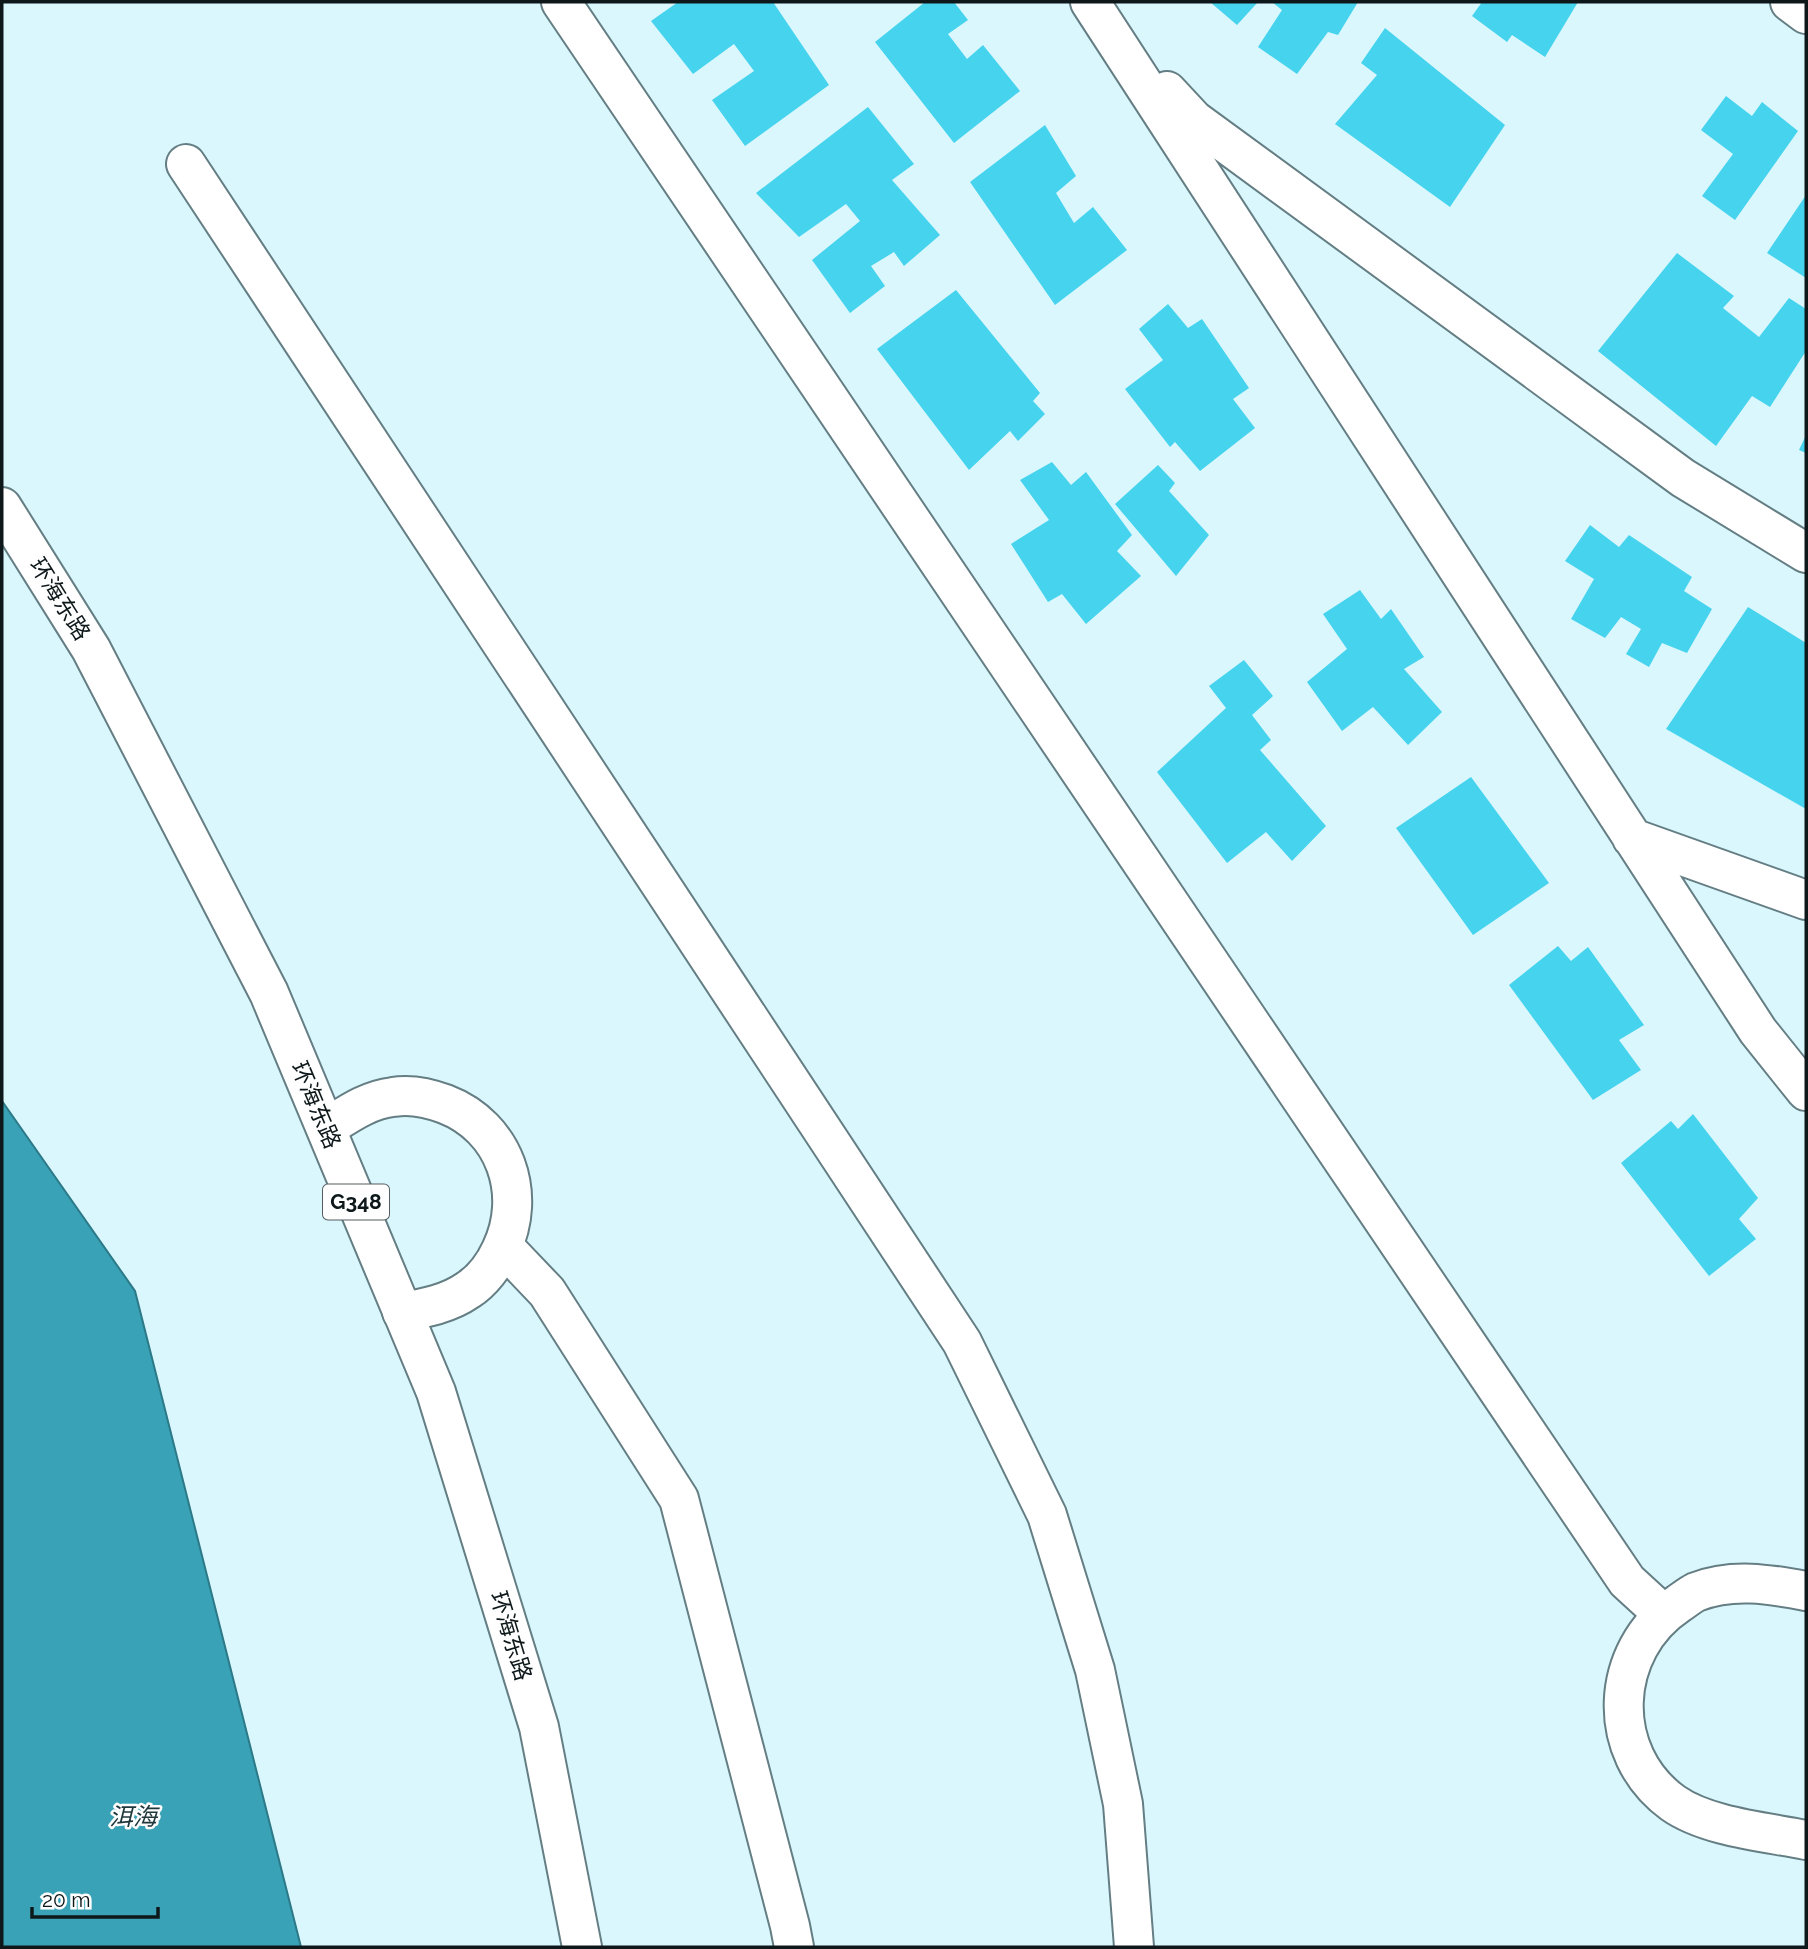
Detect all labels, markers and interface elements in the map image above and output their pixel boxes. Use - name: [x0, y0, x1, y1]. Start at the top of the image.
- street label: 环海东路: [25, 553, 96, 645]
- street label: 环海东路: [286, 1057, 347, 1152]
- road number: G348: [323, 1184, 389, 1220]
- street label: 环海东路: [485, 1588, 538, 1684]
- water label: 洱海: [109, 1802, 160, 1831]
- scale bar: [32, 1876, 158, 1920]
- text: 20 m: [42, 1887, 90, 1912]

